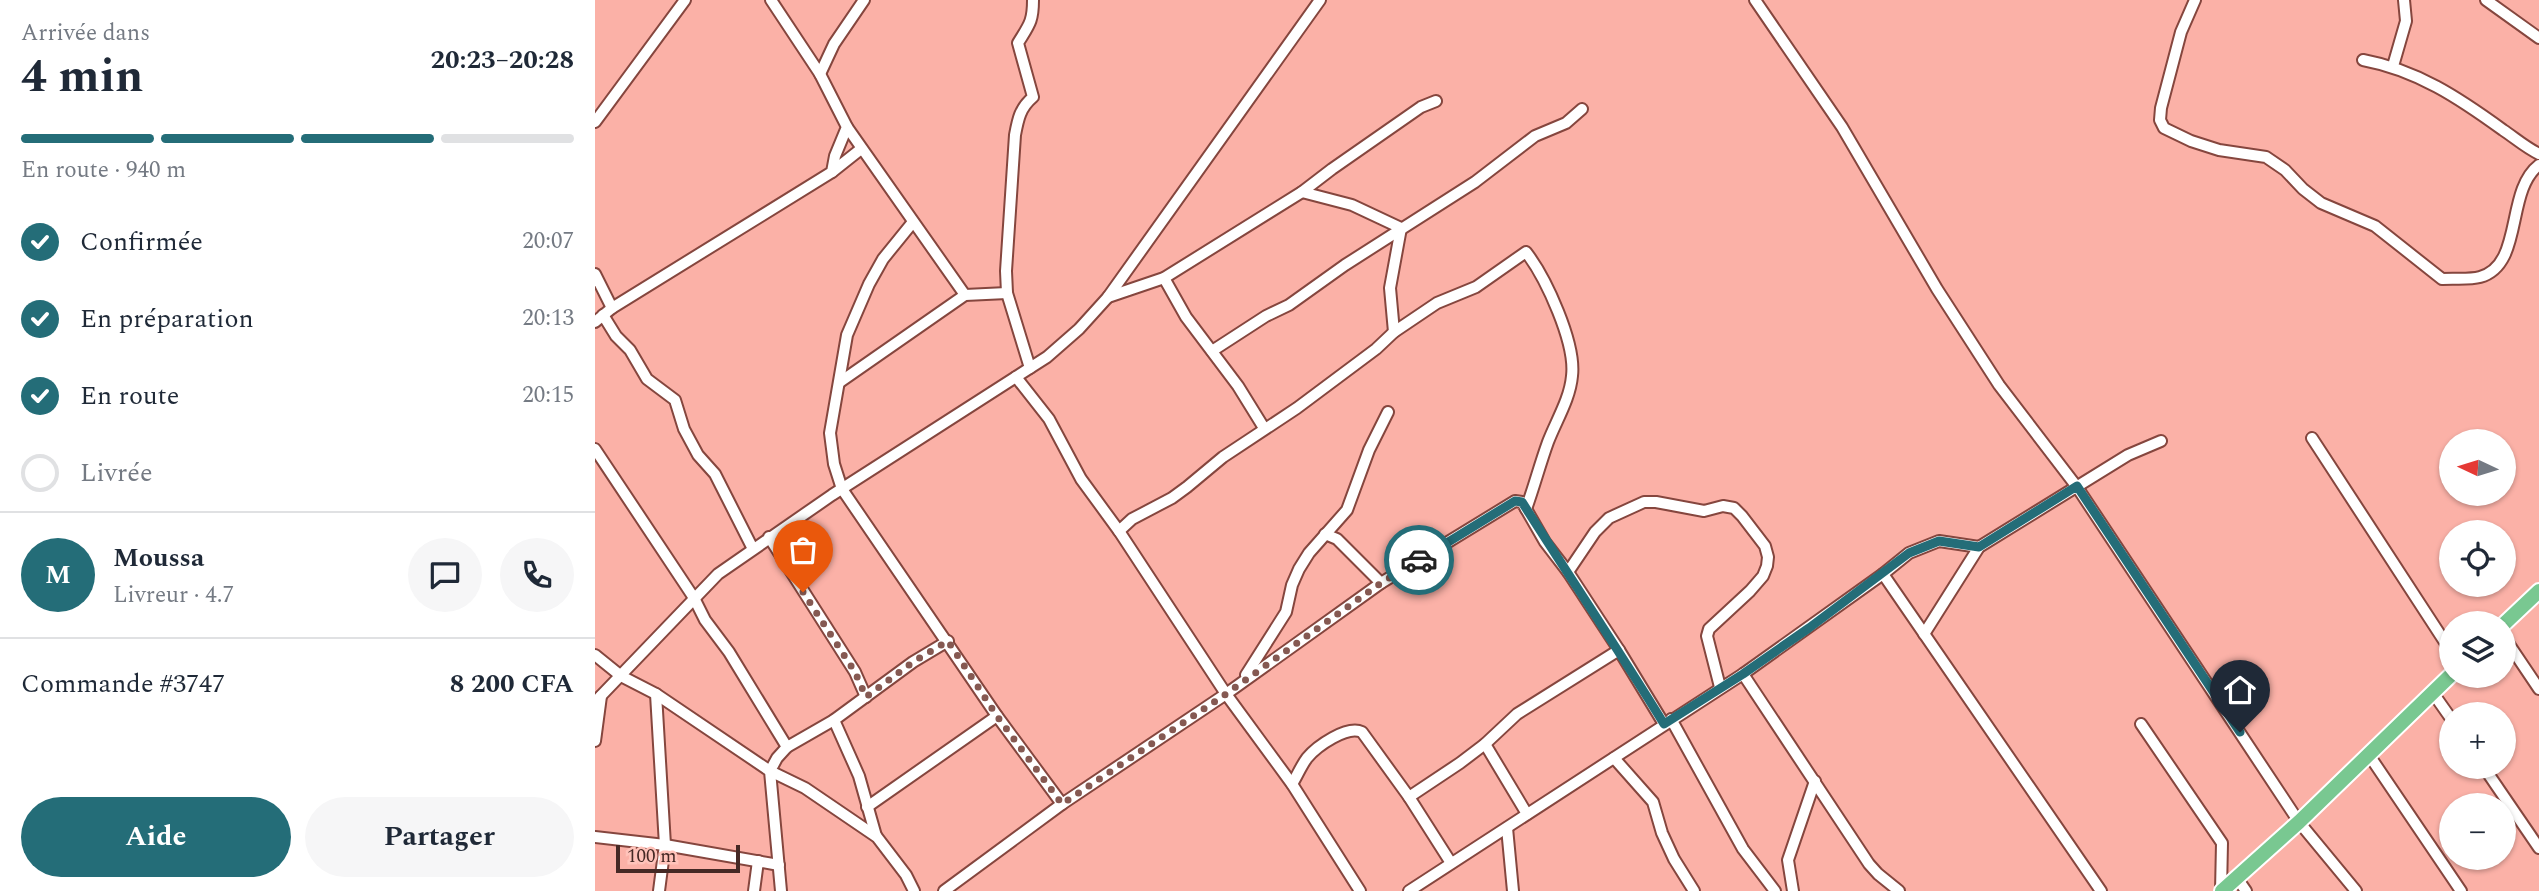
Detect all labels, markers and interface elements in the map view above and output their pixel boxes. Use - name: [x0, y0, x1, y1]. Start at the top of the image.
- text: Arrivée dans: [21, 16, 150, 51]
- text: 20:23–20:28: [430, 40, 574, 80]
- text: 4 min: [21, 42, 143, 112]
- text: En route · 940 m: [21, 153, 186, 188]
- text: Confirmée: [80, 222, 203, 262]
- icon: check: [21, 223, 59, 261]
- text: 20:07: [522, 224, 574, 259]
- text: En préparation: [80, 299, 254, 339]
- icon: check: [21, 300, 59, 338]
- text: 20:13: [522, 301, 574, 336]
- text: En route: [80, 376, 179, 416]
- icon: check: [21, 377, 59, 415]
- text: 20:15: [522, 378, 574, 413]
- north arrow: [2439, 429, 2517, 506]
- map controls: [2439, 429, 2516, 870]
- text: Livrée: [80, 453, 153, 493]
- pin: [773, 520, 833, 592]
- button: locate: [2439, 520, 2516, 597]
- courier: [1384, 525, 1454, 595]
- icon: bag: [784, 531, 822, 569]
- text: Moussa: [113, 538, 204, 578]
- button: chat: [408, 538, 482, 612]
- button: phone: [500, 538, 574, 612]
- icon: car: [1400, 541, 1438, 579]
- text: M: [45, 555, 71, 595]
- text: Livreur · 4.7: [113, 578, 234, 613]
- button: layers: [2439, 611, 2516, 688]
- pin: [2210, 660, 2270, 732]
- text: Commande #3747: [21, 664, 225, 704]
- text: 8 200 CFA: [450, 664, 574, 704]
- icon: home: [2221, 671, 2259, 709]
- button: +: [2439, 702, 2516, 779]
- button: −: [2439, 793, 2516, 870]
- button: Aide: [21, 797, 291, 877]
- button: Partager: [305, 797, 574, 877]
- scale bar: [616, 842, 740, 874]
- text: 100 m: [627, 842, 677, 871]

